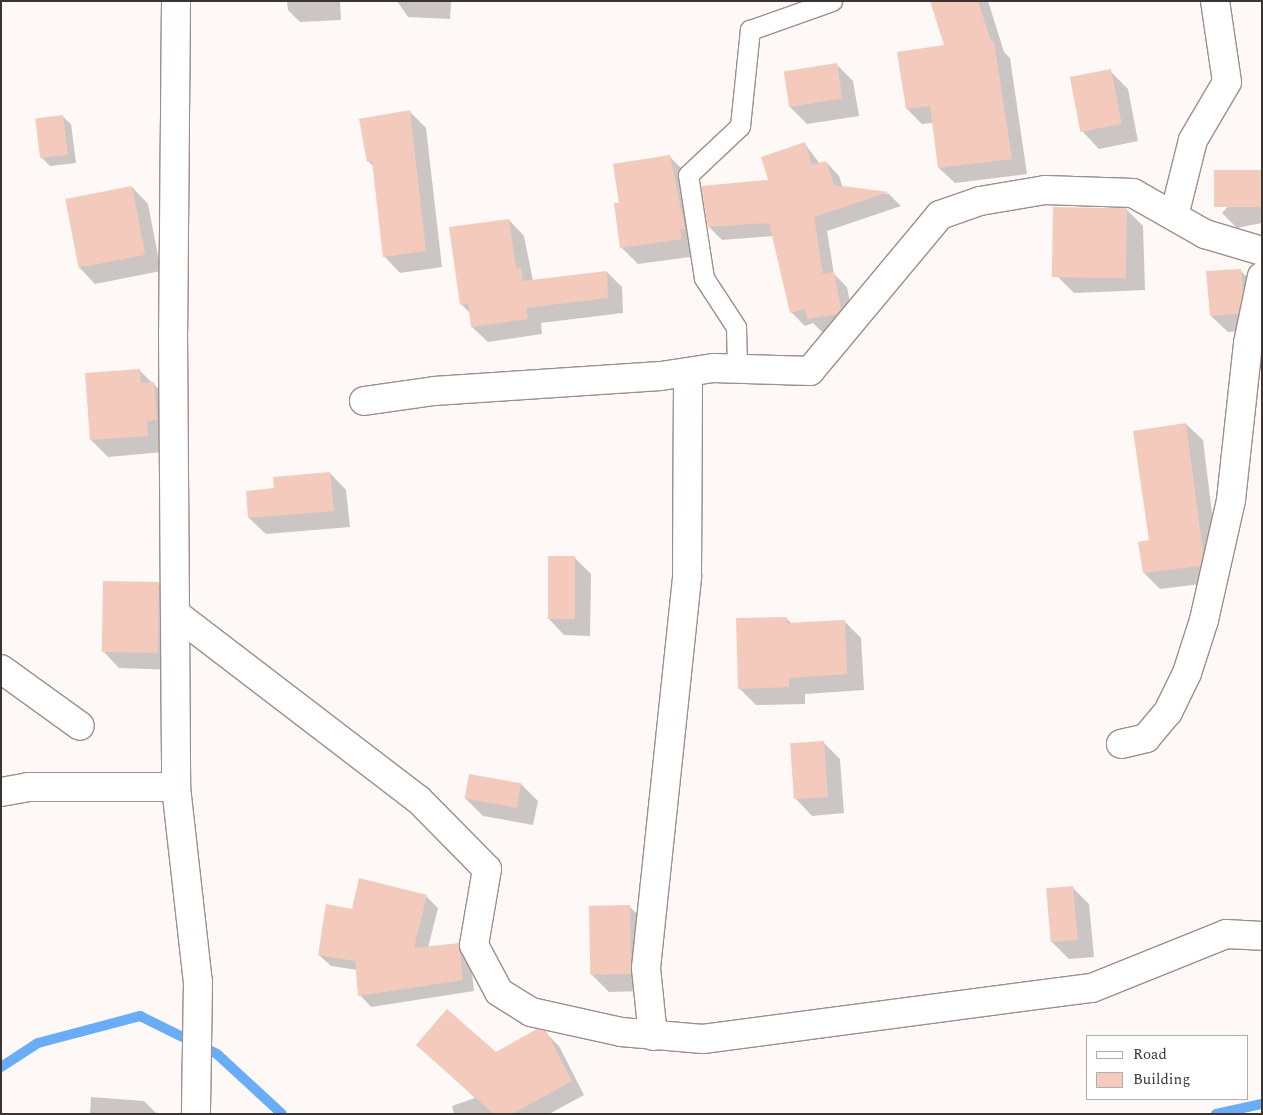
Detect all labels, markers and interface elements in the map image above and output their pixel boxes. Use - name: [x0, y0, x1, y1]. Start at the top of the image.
- legend: [1086, 1035, 1248, 1100]
- text: Road: [1133, 1043, 1167, 1066]
- text: Building: [1133, 1068, 1190, 1091]

